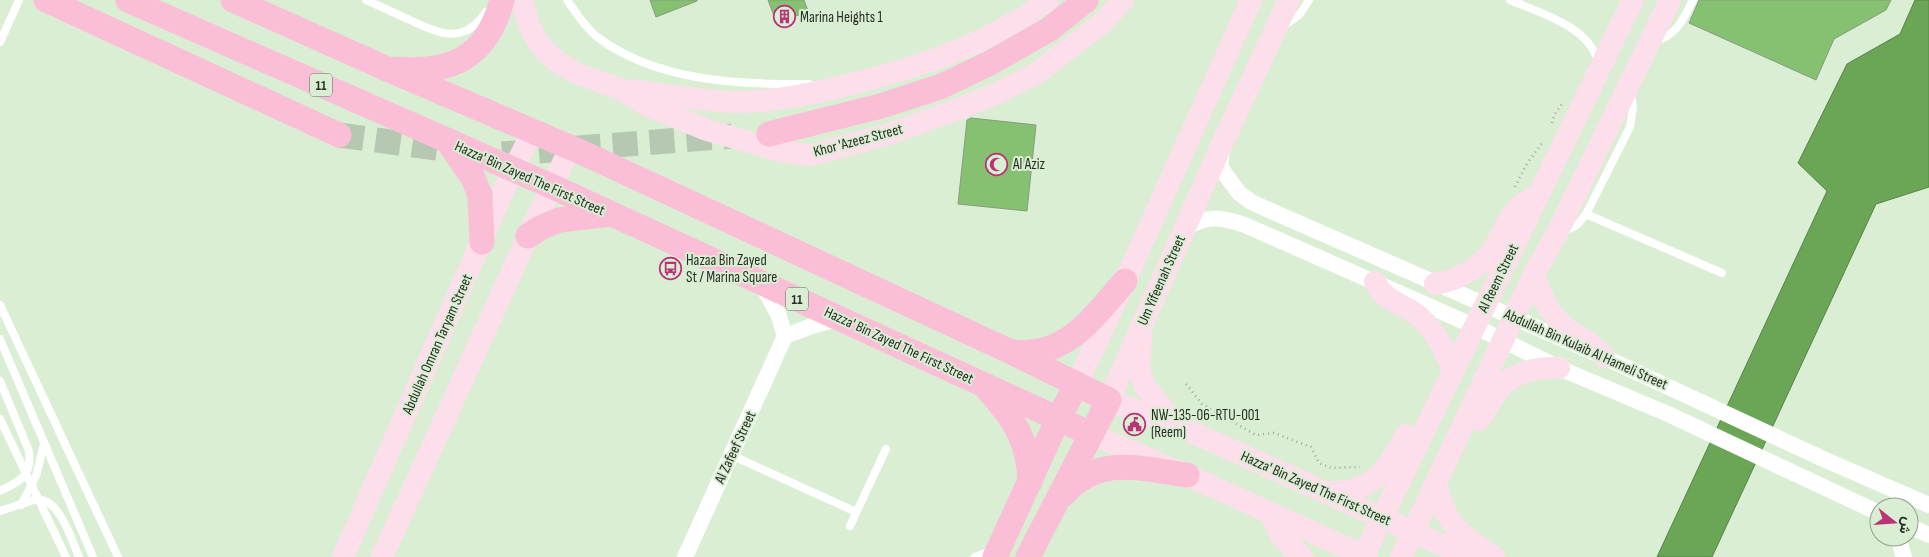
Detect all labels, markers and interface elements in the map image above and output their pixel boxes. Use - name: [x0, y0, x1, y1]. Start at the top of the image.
- building icon: Marina Heights 1: [772, 5, 796, 29]
- place label: Marina Heights 1: [800, 8, 884, 27]
- road number: 11: [310, 74, 332, 96]
- street label: Khor 'Azeez Street: [811, 119, 905, 162]
- street label: Hazza' Bin Zayed The First Street: [452, 137, 608, 220]
- mosque icon: Al Aziz: [985, 152, 1009, 176]
- place label: Al Aziz: [1012, 155, 1046, 174]
- street label: Um Yifeenah Street: [1133, 232, 1190, 328]
- street label: Al Reem Street: [1473, 240, 1523, 317]
- place label: Hazaa Bin Zayed St / Marina Square: [686, 251, 777, 287]
- bus stop icon: Hazaa Bin Zayed St / Marina Square: [658, 257, 682, 281]
- street label: Abdullah Omran Taryam Street: [398, 271, 477, 418]
- road number: 11: [786, 288, 808, 310]
- street label: Hazza' Bin Zayed The First Street: [821, 302, 977, 389]
- street label: Abdullah Bin Kulaib Al Hameli Street: [1500, 304, 1671, 394]
- place label: NW-135-06-RTU-001 (Reem): [1151, 406, 1261, 442]
- street label: Al Zafeef Street: [710, 407, 761, 487]
- public building icon: NW-135-06-RTU-001 (Reem): [1123, 412, 1147, 436]
- street label: Hazza' Bin Zayed The First Street: [1238, 447, 1394, 530]
- north arrow: [1869, 497, 1919, 547]
- text: ش: [1895, 515, 1917, 536]

